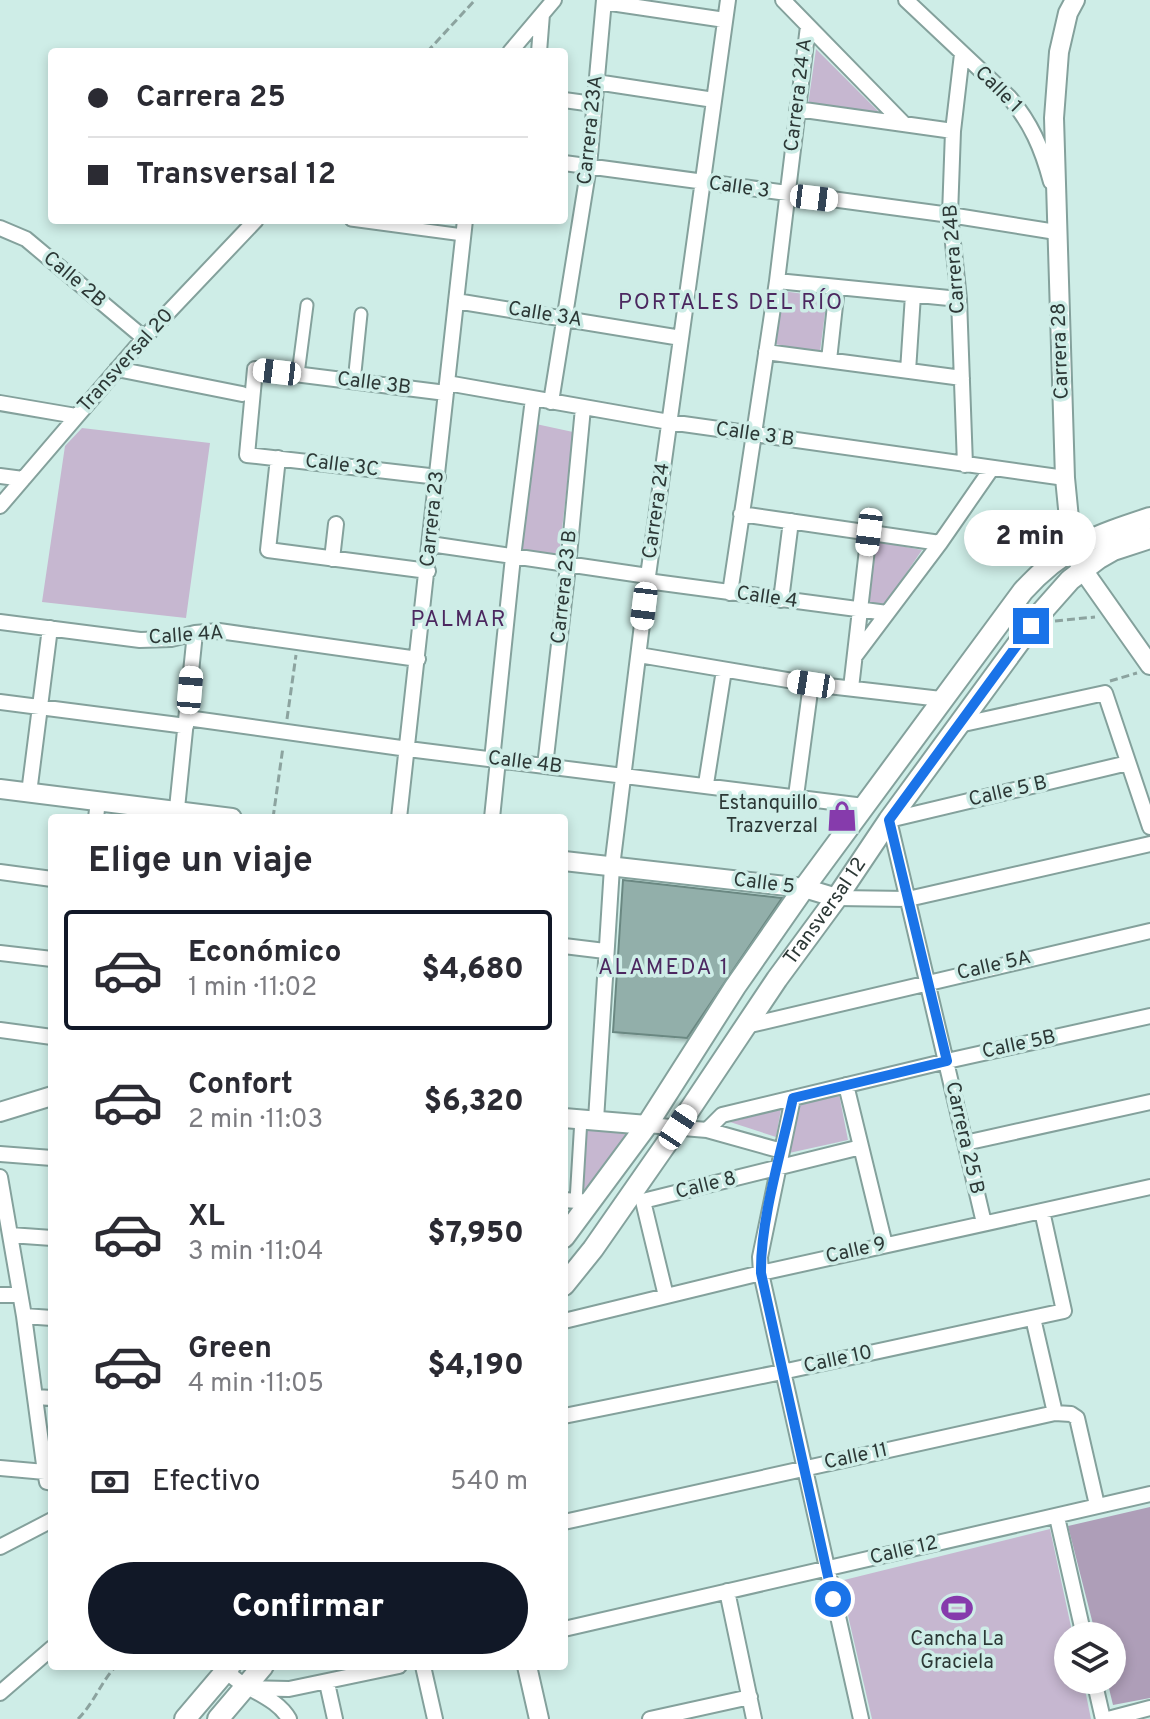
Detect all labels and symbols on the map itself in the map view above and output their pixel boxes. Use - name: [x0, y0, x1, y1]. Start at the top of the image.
- street label: Carrera 24 A: [779, 37, 819, 153]
- street label: Calle 1: [969, 61, 1027, 119]
- street label: Carrera 23A: [572, 74, 610, 186]
- street label: Calle 3: [707, 171, 771, 205]
- car: [789, 183, 839, 213]
- street label: Carrera 24B: [938, 203, 972, 315]
- street label: Calle 2B: [37, 246, 111, 314]
- district label: PORTALES DEL RÍO: [618, 288, 844, 317]
- street label: Calle 3A: [506, 296, 584, 334]
- street label: Carrera 28: [1046, 302, 1076, 400]
- street label: Transversal 20: [72, 303, 180, 419]
- car: [252, 357, 302, 387]
- street label: Calle 3B: [335, 367, 413, 401]
- street label: Calle 3 B: [714, 417, 796, 453]
- street label: Calle 3C: [304, 449, 380, 483]
- street label: Carrera 24: [637, 461, 677, 561]
- street label: Carrera 23: [415, 470, 451, 568]
- car: [854, 507, 884, 557]
- callout: 2 min: [965, 510, 1097, 566]
- street label: Carrera 23 B: [546, 529, 584, 645]
- car: [629, 581, 659, 631]
- street label: Calle 4: [735, 581, 799, 615]
- district label: PALMAR: [411, 607, 507, 634]
- route end: [1013, 608, 1049, 644]
- street label: Calle 4A: [148, 620, 224, 652]
- car: [176, 665, 204, 715]
- car: [785, 668, 837, 700]
- street label: Calle 4B: [486, 746, 564, 780]
- street label: Calle 5 B: [966, 770, 1050, 814]
- place label: Estanquillo Trazverzal: [718, 791, 818, 840]
- shop icon: Estanquillo Trazverzal: [825, 799, 859, 833]
- street label: Transversal 12: [778, 853, 873, 971]
- street label: Calle 5: [732, 867, 796, 901]
- street label: Calle 5A: [955, 945, 1033, 987]
- district label: ALAMEDA 1: [598, 955, 730, 982]
- street label: Calle 5B: [980, 1024, 1058, 1066]
- street label: Carrera 25 B: [938, 1079, 990, 1197]
- car: [655, 1100, 701, 1154]
- street label: Calle 8: [673, 1166, 739, 1206]
- street label: Calle 9: [823, 1231, 889, 1271]
- street label: Calle 10: [801, 1340, 875, 1380]
- street label: Calle 11: [822, 1438, 890, 1476]
- street label: Calle 12: [867, 1531, 941, 1571]
- route start: [815, 1581, 851, 1617]
- sports icon: Cancha La Graciela: [940, 1591, 974, 1625]
- place label: Cancha La Graciela: [910, 1627, 1004, 1676]

